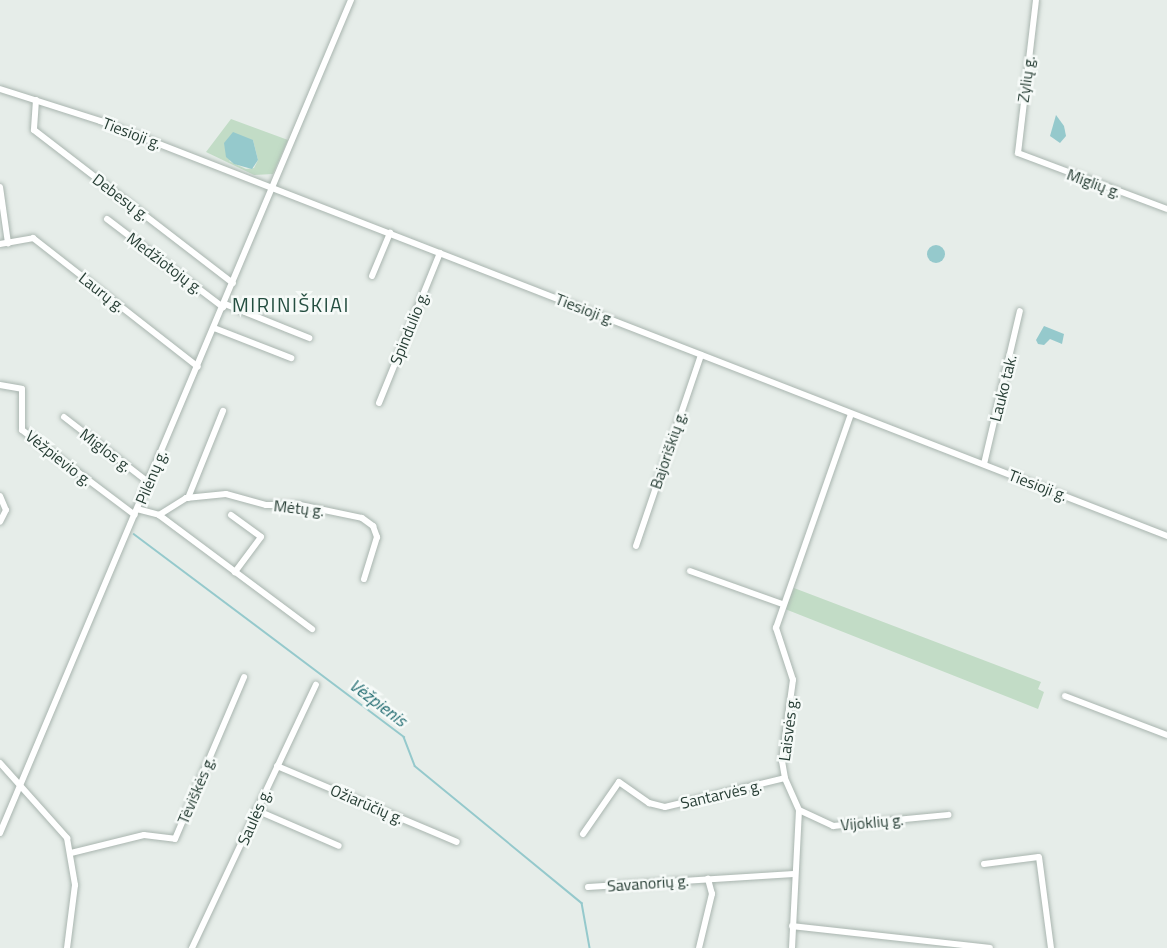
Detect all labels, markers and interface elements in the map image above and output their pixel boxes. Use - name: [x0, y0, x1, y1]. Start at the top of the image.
- street label: Zylių g.: [1013, 54, 1039, 104]
- street label: Tiesioji g.: [100, 113, 164, 153]
- street label: Miglių g.: [1064, 164, 1124, 202]
- street label: Debesų g.: [89, 169, 153, 225]
- street label: Medžiotojų g.: [123, 228, 207, 298]
- street label: Laurų g.: [75, 268, 129, 316]
- street label: Spindulio g.: [386, 289, 432, 367]
- street label: Tiesioji g.: [553, 289, 617, 329]
- district label: MIRINIŠKIAI: [232, 292, 350, 316]
- street label: Lauko tak.: [985, 353, 1021, 423]
- street label: Bajoriškių g.: [646, 409, 690, 491]
- street label: Miglos g.: [76, 424, 136, 476]
- street label: Vėžpievio g.: [22, 426, 96, 490]
- street label: Pilėnų g.: [131, 447, 171, 507]
- street label: Tiesioji g.: [1006, 465, 1070, 505]
- street label: Mėtų g.: [273, 496, 325, 520]
- water label: Vėžpienis: [345, 674, 411, 732]
- street label: Laisvės g.: [775, 696, 801, 762]
- street label: Tėviškės g.: [173, 753, 219, 827]
- street label: Santarvės g.: [679, 775, 763, 813]
- street label: Ožiarūčių g.: [328, 780, 406, 828]
- street label: Saulės g.: [233, 786, 275, 848]
- street label: Vijoklių g.: [840, 810, 904, 834]
- street label: Savanorių g.: [606, 871, 690, 895]

